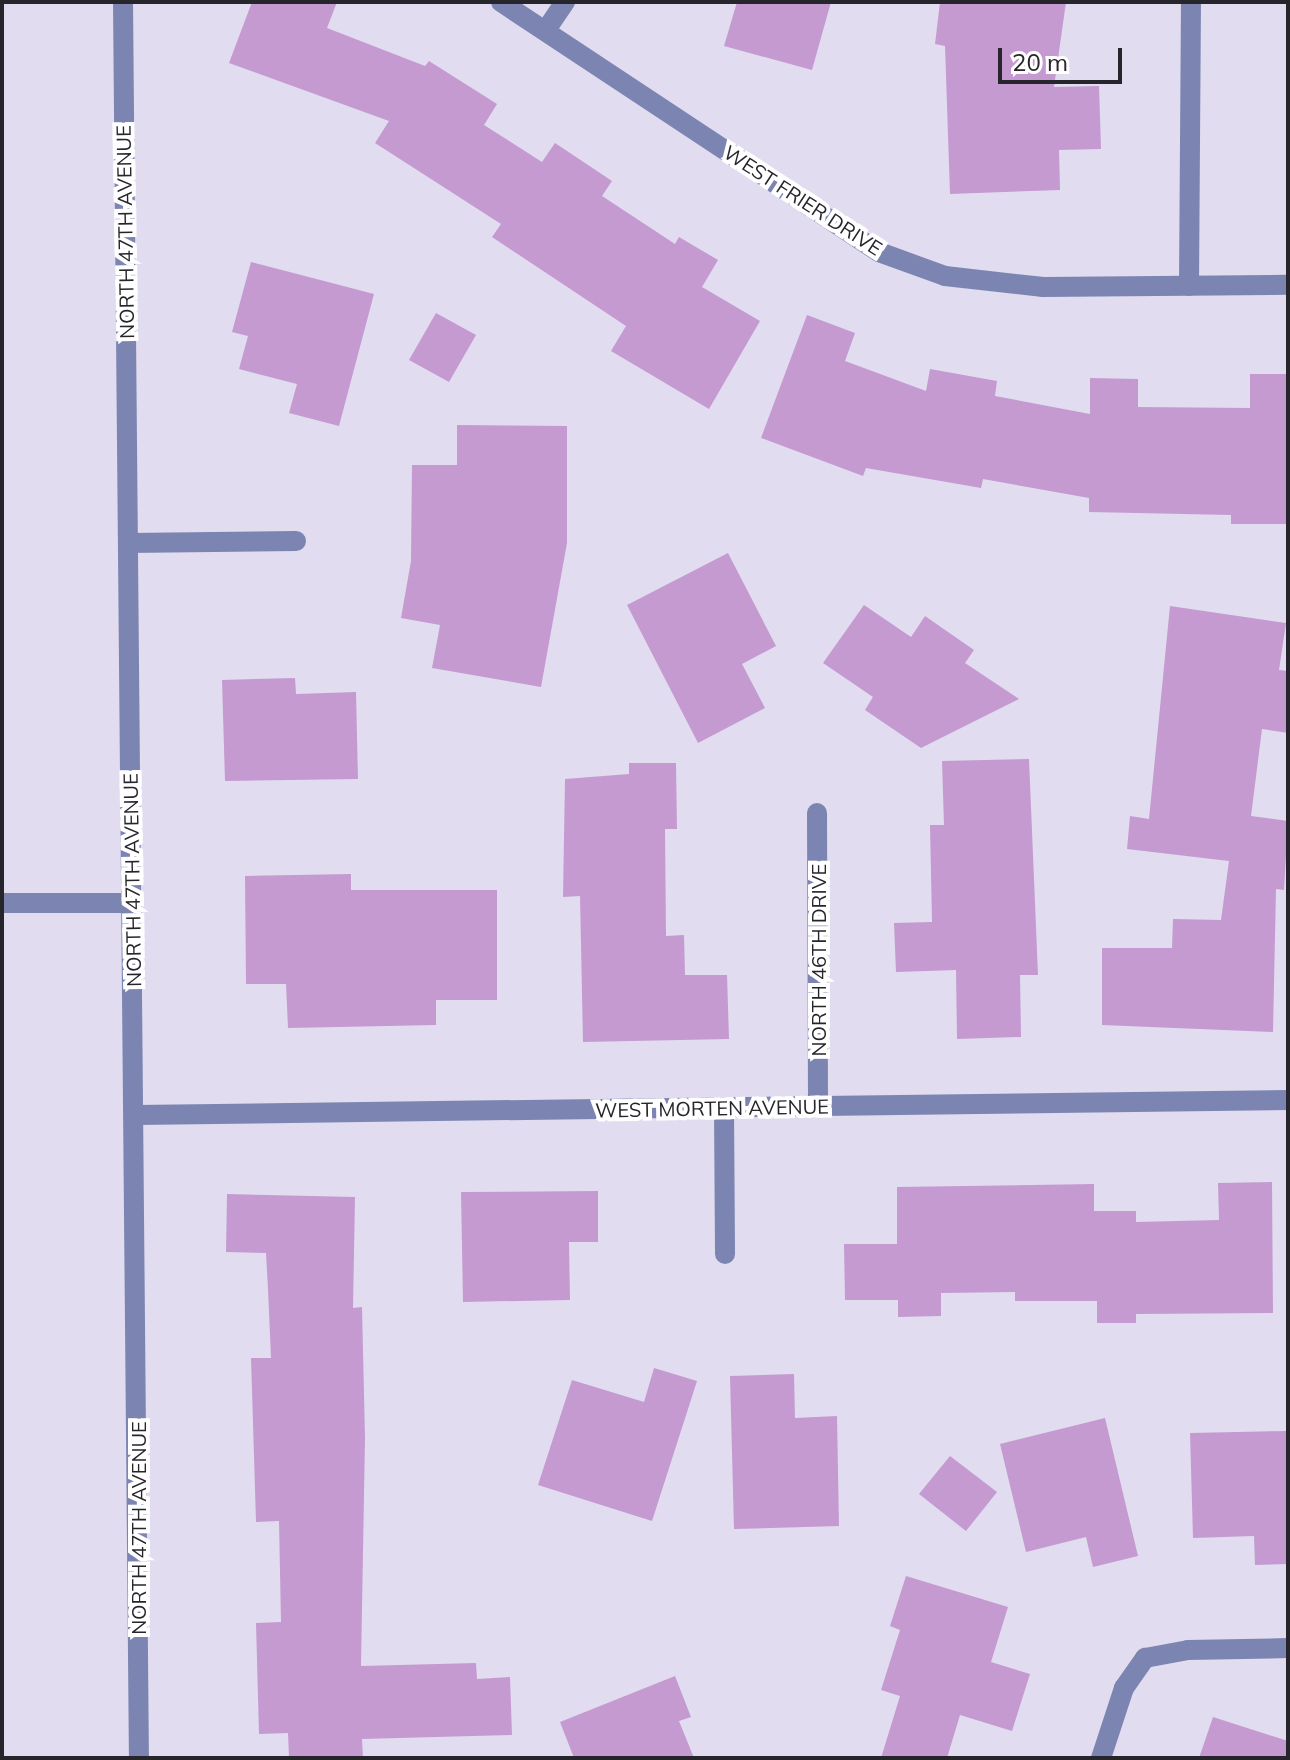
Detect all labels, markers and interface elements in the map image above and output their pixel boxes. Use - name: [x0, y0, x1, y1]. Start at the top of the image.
- scale bar: [1002, 32, 1126, 82]
- text: 20 m: [1012, 47, 1068, 77]
- street label: NORTH 47TH AVENUE: [111, 125, 139, 339]
- street label: WEST FRIER DRIVE: [719, 140, 887, 260]
- street label: NORTH 47TH AVENUE: [118, 773, 146, 987]
- street label: NORTH 46TH DRIVE: [806, 864, 830, 1056]
- street label: WEST MORTEN AVENUE: [595, 1094, 829, 1122]
- street label: NORTH 47TH AVENUE: [126, 1421, 150, 1635]

